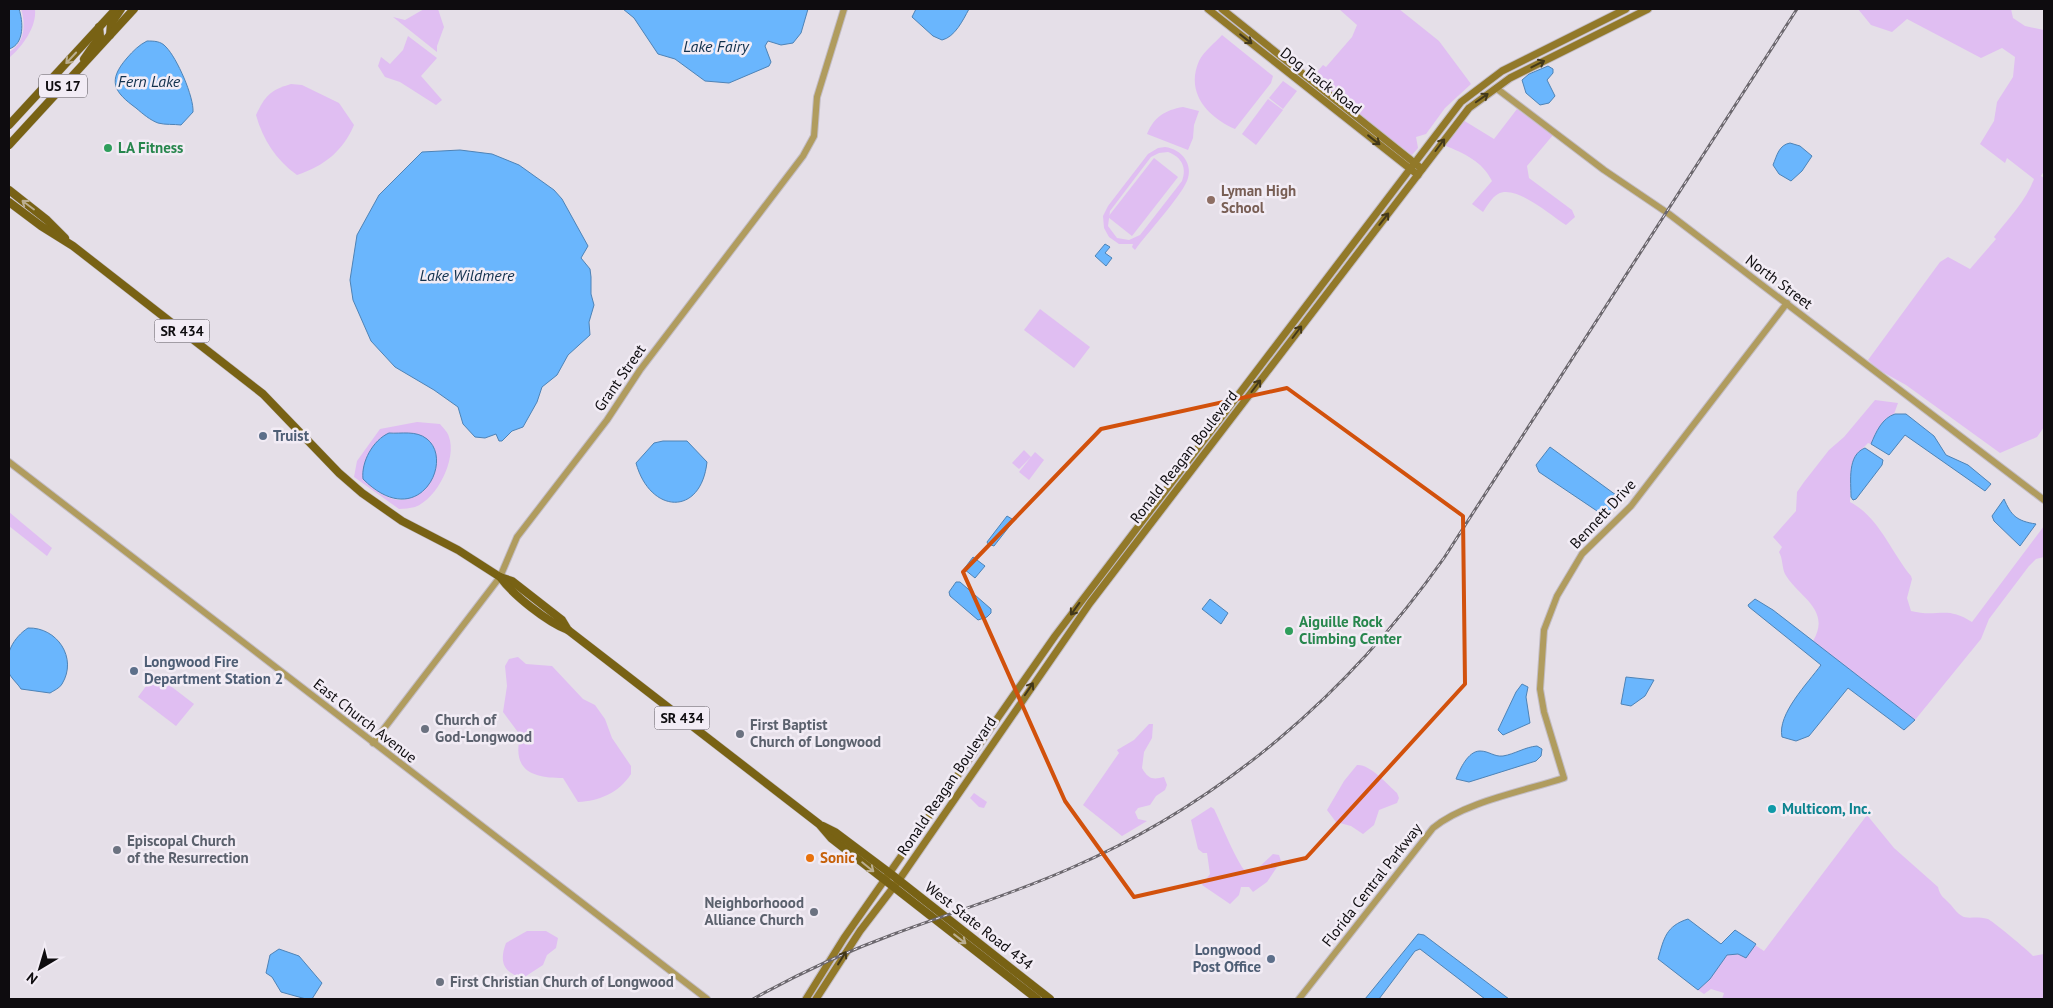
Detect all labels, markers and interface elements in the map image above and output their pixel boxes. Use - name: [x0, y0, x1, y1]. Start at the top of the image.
- one-way arrow: [1239, 34, 1252, 45]
- water label: Lake Fairy: [683, 36, 750, 56]
- street label: Dog Track Road: [1277, 43, 1366, 118]
- one-way arrow: [65, 51, 77, 64]
- one-way arrow: [1530, 59, 1545, 68]
- water label: Fern Lake: [118, 71, 181, 91]
- road number: US 17: [39, 74, 87, 98]
- one-way arrow: [1475, 93, 1489, 103]
- one-way arrow: [1367, 135, 1380, 146]
- place label: LA Fitness: [118, 138, 183, 157]
- one-way arrow: [1435, 138, 1445, 152]
- marker: LA Fitness: [102, 142, 114, 154]
- place label: Lyman High School: [1221, 181, 1296, 217]
- marker: Lyman High School: [1205, 194, 1217, 206]
- one-way arrow: [22, 199, 35, 210]
- one-way arrow: [1379, 213, 1390, 226]
- street label: North Street: [1742, 250, 1817, 313]
- water label: Lake Wildmere: [420, 265, 515, 285]
- road number: SR 434: [154, 320, 210, 342]
- one-way arrow: [1292, 325, 1302, 339]
- street label: Grant Street: [590, 341, 650, 415]
- one-way arrow: [1251, 379, 1261, 393]
- street label: Ronald Reagan Boulevard: [1126, 386, 1241, 527]
- place label: Truist: [273, 426, 310, 445]
- marker: Truist: [257, 430, 269, 442]
- street label: Bennett Drive: [1566, 475, 1640, 552]
- one-way arrow: [1070, 601, 1080, 615]
- place label: Aiguille Rock Climbing Center: [1299, 612, 1402, 648]
- marker: Aiguille Rock Climbing Center: [1283, 625, 1295, 637]
- place label: Longwood Fire Department Station 2: [144, 652, 283, 688]
- marker: Longwood Fire Department Station 2: [128, 665, 140, 677]
- street label: East Church Avenue: [310, 674, 421, 767]
- one-way arrow: [1024, 682, 1034, 696]
- road number: SR 434: [654, 706, 710, 730]
- place label: Church of God-Longwood: [435, 710, 532, 746]
- street label: Ronald Reagan Boulevard: [893, 713, 1000, 859]
- place label: First Baptist Church of Longwood: [750, 715, 881, 751]
- marker: Church of God-Longwood: [419, 723, 431, 735]
- marker: First Baptist Church of Longwood: [734, 728, 746, 740]
- place label: Multicom, Inc.: [1782, 799, 1872, 818]
- marker: Multicom, Inc.: [1766, 803, 1778, 815]
- street label: Florida Central Parkway: [1317, 819, 1426, 950]
- place label: Episcopal Church of the Resurrection: [127, 831, 249, 867]
- marker: Episcopal Church of the Resurrection: [111, 844, 123, 856]
- place label: Sonic: [820, 848, 855, 867]
- marker: Sonic: [804, 852, 816, 864]
- one-way arrow: [861, 862, 874, 873]
- street label: West State Road 434: [921, 877, 1037, 974]
- place label: Neighborhoood Alliance Church: [704, 893, 804, 929]
- marker: Neighborhoood Alliance Church: [808, 906, 820, 918]
- one-way arrow: [953, 933, 966, 944]
- place label: Longwood Post Office: [1193, 940, 1261, 976]
- north arrow: [15, 943, 65, 993]
- one-way arrow: [838, 952, 848, 966]
- marker: Longwood Post Office: [1265, 953, 1277, 965]
- text: N: [23, 968, 41, 988]
- place label: First Christian Church of Longwood: [450, 972, 674, 991]
- marker: First Christian Church of Longwood: [434, 976, 446, 988]

